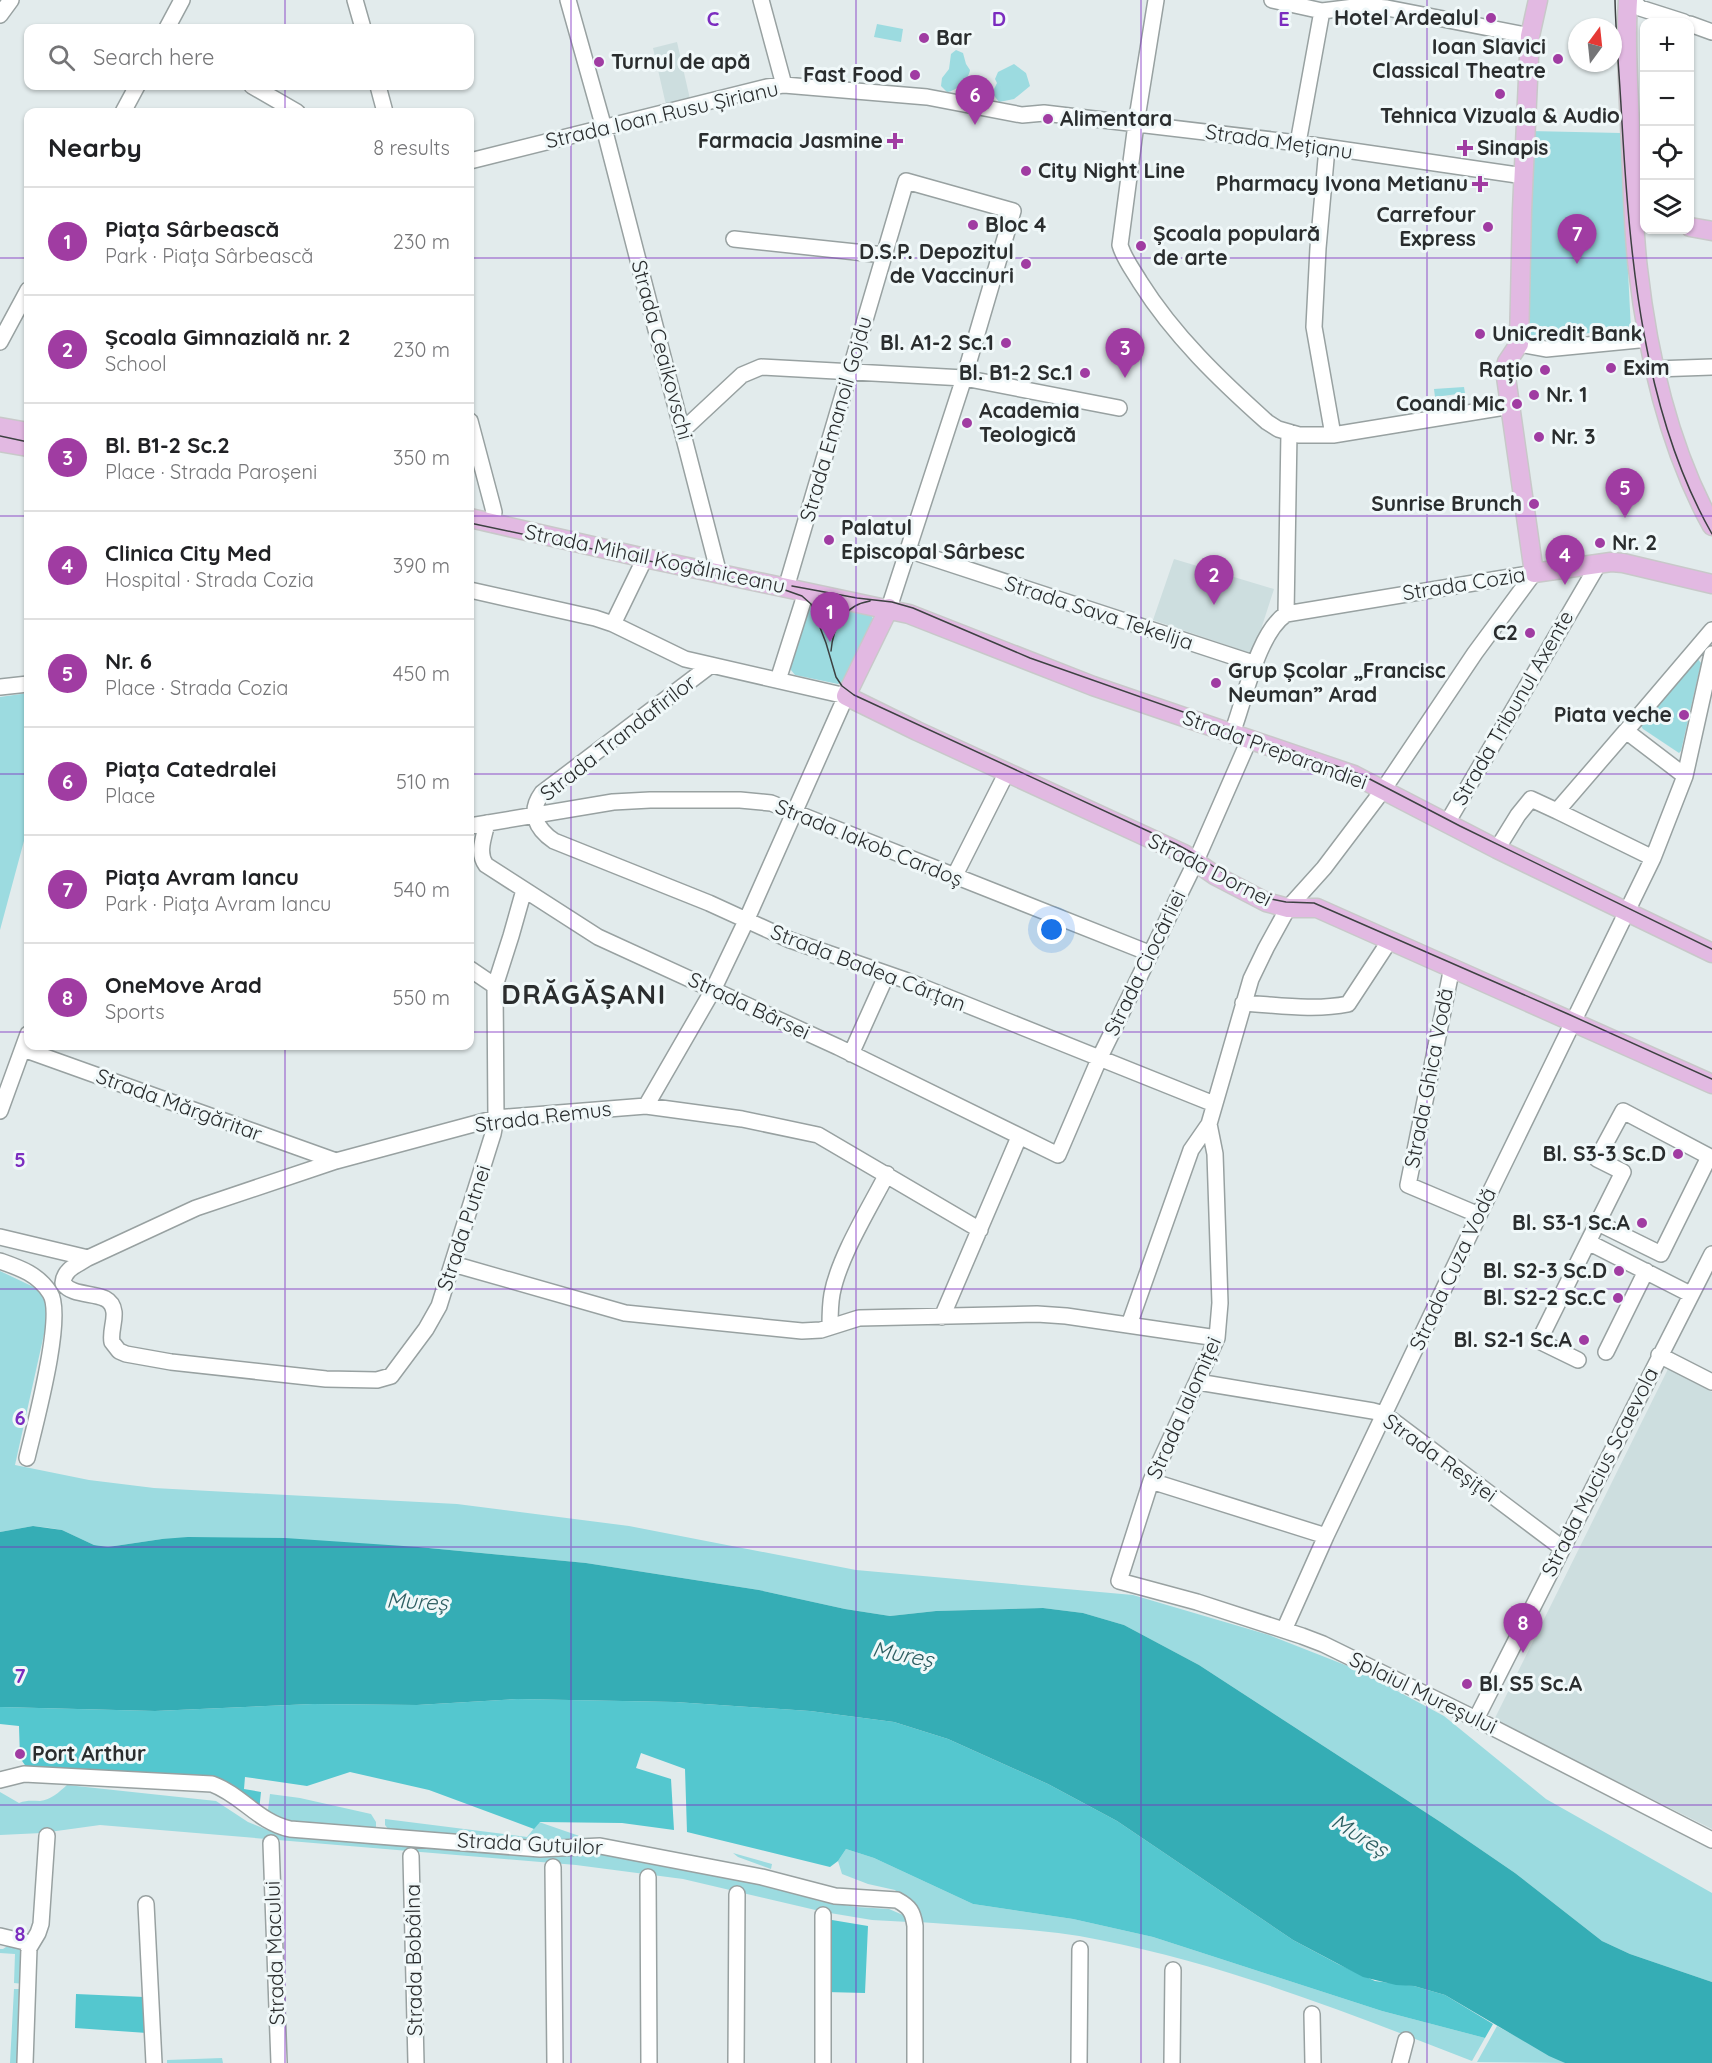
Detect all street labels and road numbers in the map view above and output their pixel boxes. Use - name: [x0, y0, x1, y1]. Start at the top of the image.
- street label: Strada Ioan Rusu Șirianu: [543, 75, 781, 153]
- street label: Strada Mețianu: [1204, 118, 1354, 164]
- street label: Strada Ceaikovschi: [626, 257, 699, 442]
- street label: Strada Emanoil Gojdu: [793, 313, 877, 524]
- street label: Strada Mihail Kogălniceanu: [523, 518, 788, 598]
- street label: Strada Cozia: [1401, 560, 1527, 606]
- street label: Strada Sava Tekelija: [1002, 569, 1197, 655]
- street label: Strada Tribunul Axente: [1446, 606, 1578, 809]
- street label: Strada Trandafirilor: [534, 668, 700, 806]
- street label: Strada Preparandiei: [1180, 704, 1371, 795]
- street label: Strada Iakob Cardoș: [772, 793, 967, 892]
- street label: Strada Dornei: [1144, 827, 1277, 911]
- street label: Strada Ciocârliei: [1098, 885, 1191, 1040]
- street label: Strada Badea Cârțan: [767, 918, 970, 1016]
- street label: Strada Bârsei: [684, 966, 814, 1045]
- street label: Strada Ghica Vodă: [1398, 986, 1458, 1170]
- street label: Strada Mărgăritar: [93, 1062, 266, 1146]
- street label: Strada Remus: [473, 1095, 613, 1137]
- street label: Strada Putnei: [431, 1162, 496, 1294]
- street label: Strada Cuza Vodă: [1403, 1183, 1501, 1354]
- street label: Strada Ialomiței: [1140, 1332, 1226, 1483]
- street label: Strada Mucius Scaevola: [1535, 1363, 1663, 1580]
- street label: Strada Reșiței: [1379, 1407, 1503, 1507]
- street label: Splaiul Mureșului: [1345, 1645, 1501, 1739]
- street label: Strada Gutuilor: [456, 1826, 604, 1860]
- street label: Strada Macului: [258, 1880, 290, 2026]
- street label: Strada Bobâlna: [399, 1884, 427, 2036]

